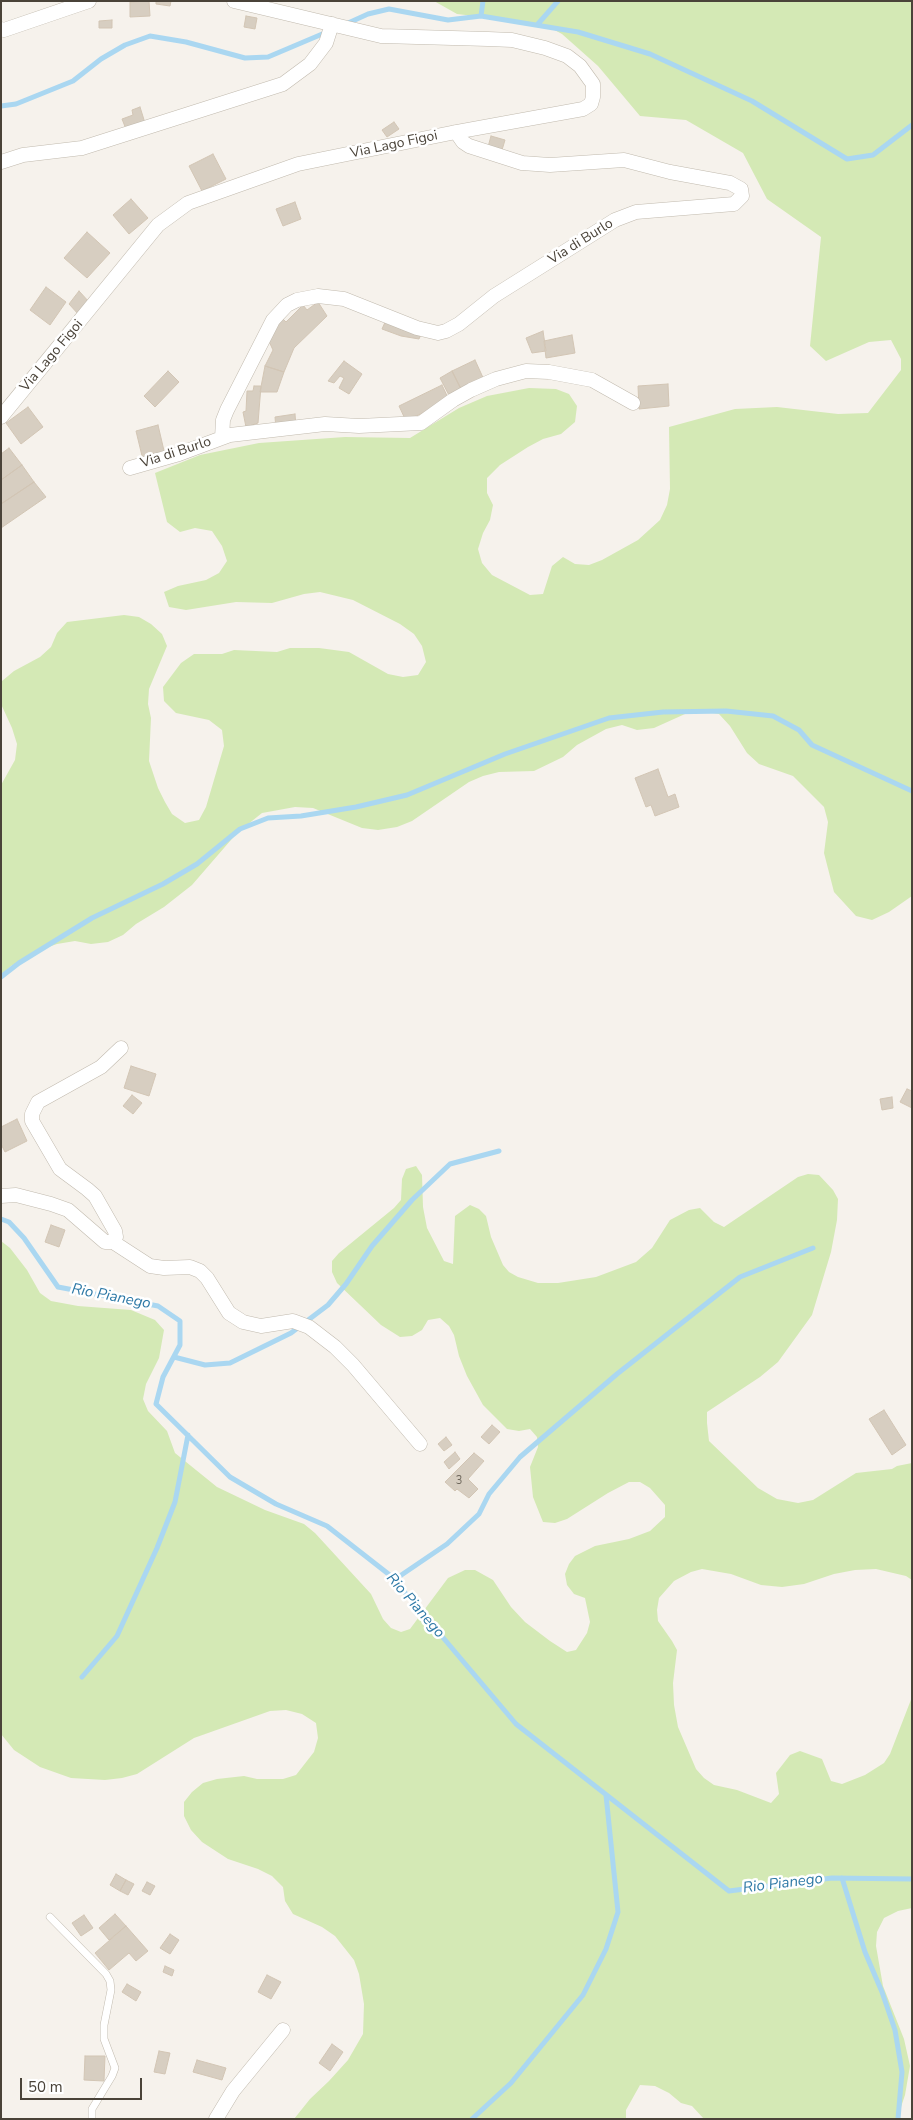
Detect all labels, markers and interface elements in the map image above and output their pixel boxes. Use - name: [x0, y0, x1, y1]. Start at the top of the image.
- street label: Via Lago Figoi: [349, 128, 439, 162]
- street label: Via di Burlo: [546, 216, 616, 268]
- street label: Via Lago Figoi: [17, 317, 87, 395]
- street label: Via di Burlo: [139, 434, 213, 472]
- water label: Rio Pianego: [70, 1281, 152, 1313]
- house number: 3: [456, 1474, 462, 1488]
- water label: Rio Pianego: [382, 1570, 448, 1642]
- water label: Rio Pianego: [742, 1870, 824, 1898]
- scale bar: [22, 2068, 145, 2100]
- text: 50 m: [28, 2077, 63, 2097]

